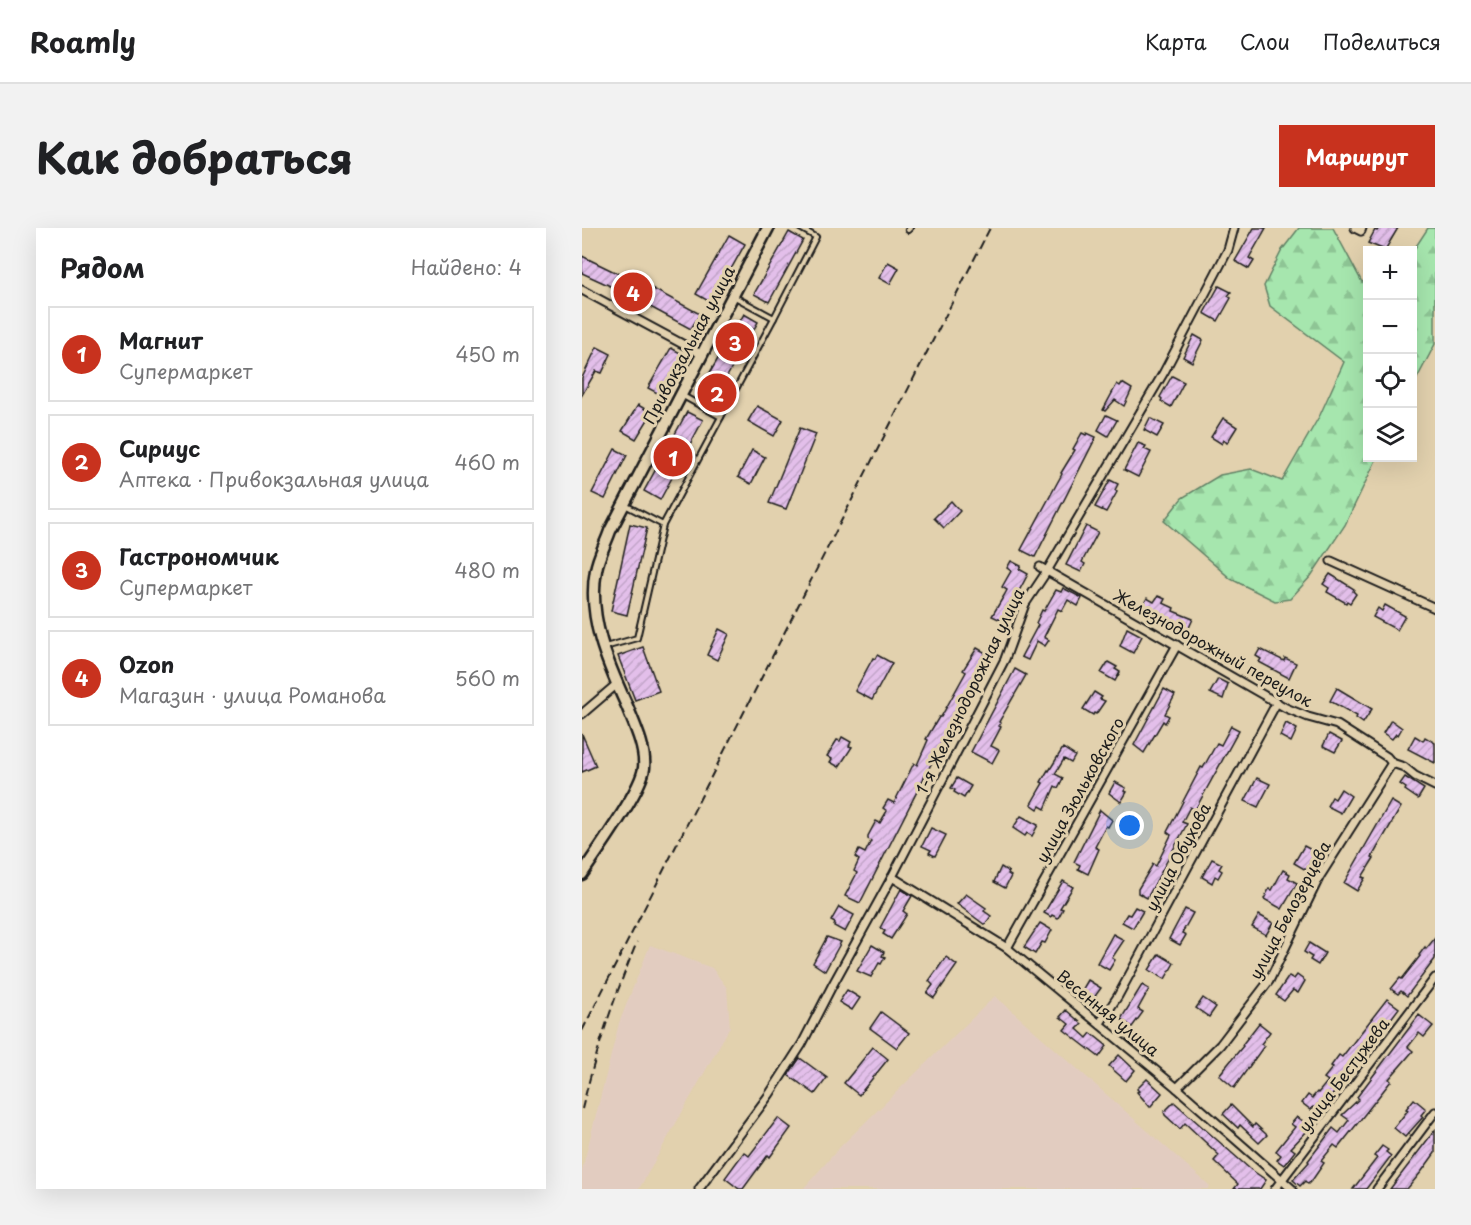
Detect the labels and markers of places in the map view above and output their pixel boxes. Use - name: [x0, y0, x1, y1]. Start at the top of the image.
- pin: 4: [614, 270, 652, 314]
- pin: 3: [716, 320, 754, 364]
- pin: 2: [698, 370, 736, 416]
- pin: 1: [654, 434, 692, 480]

